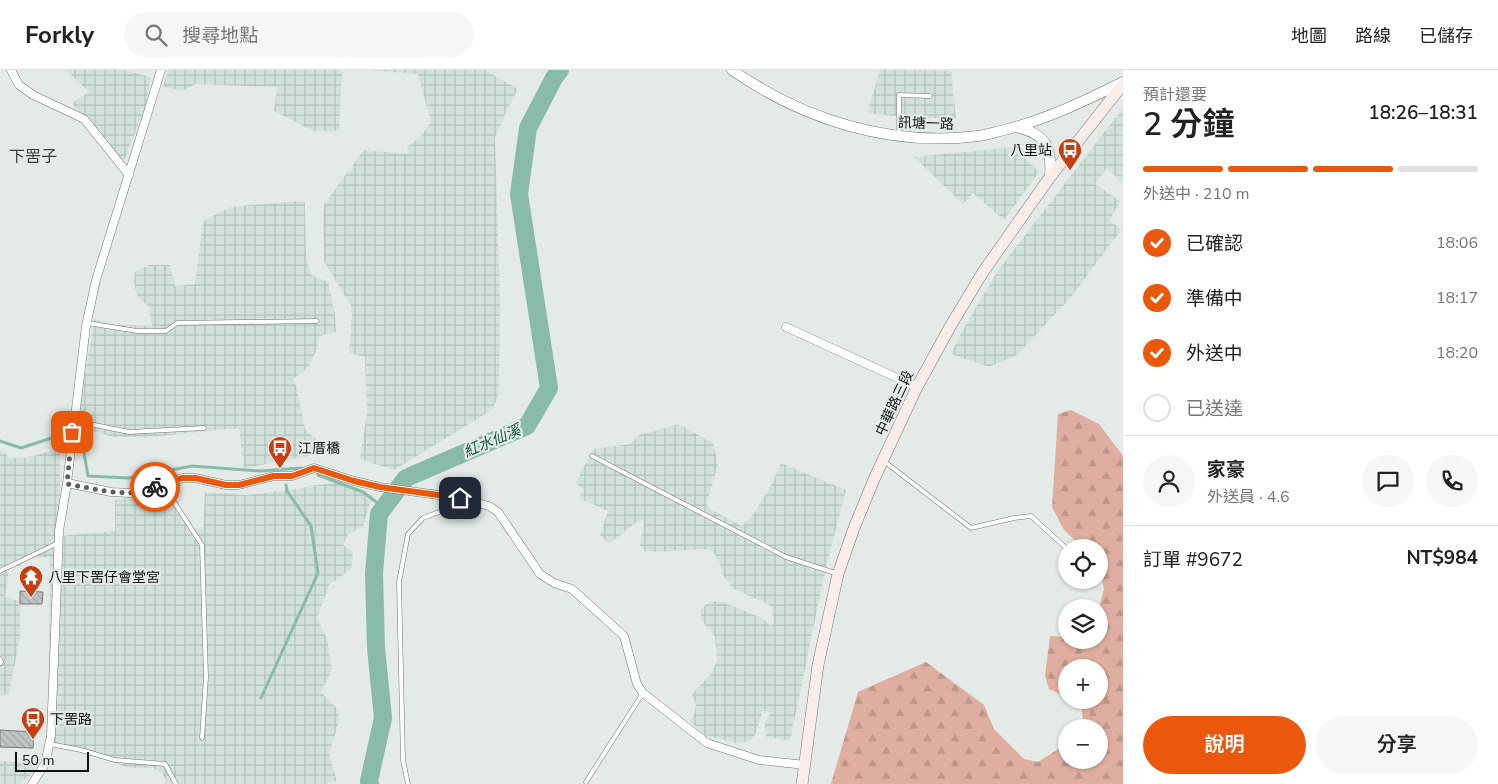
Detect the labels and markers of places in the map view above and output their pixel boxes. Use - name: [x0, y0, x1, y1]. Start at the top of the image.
- bus stop icon: 八里站: [1057, 137, 1083, 171]
- place label: 八里站: [1010, 141, 1052, 160]
- pin: [51, 411, 93, 453]
- bus stop icon: 江厝橋: [267, 435, 293, 469]
- place label: 江厝橋: [298, 439, 340, 458]
- pin: [439, 477, 481, 519]
- temple icon: 八里下罟仔會堂宮: [18, 564, 44, 598]
- place label: 八里下罟仔會堂宮: [48, 568, 160, 587]
- bus stop icon: 下罟路: [20, 706, 46, 740]
- place label: 下罟路: [50, 710, 92, 729]

